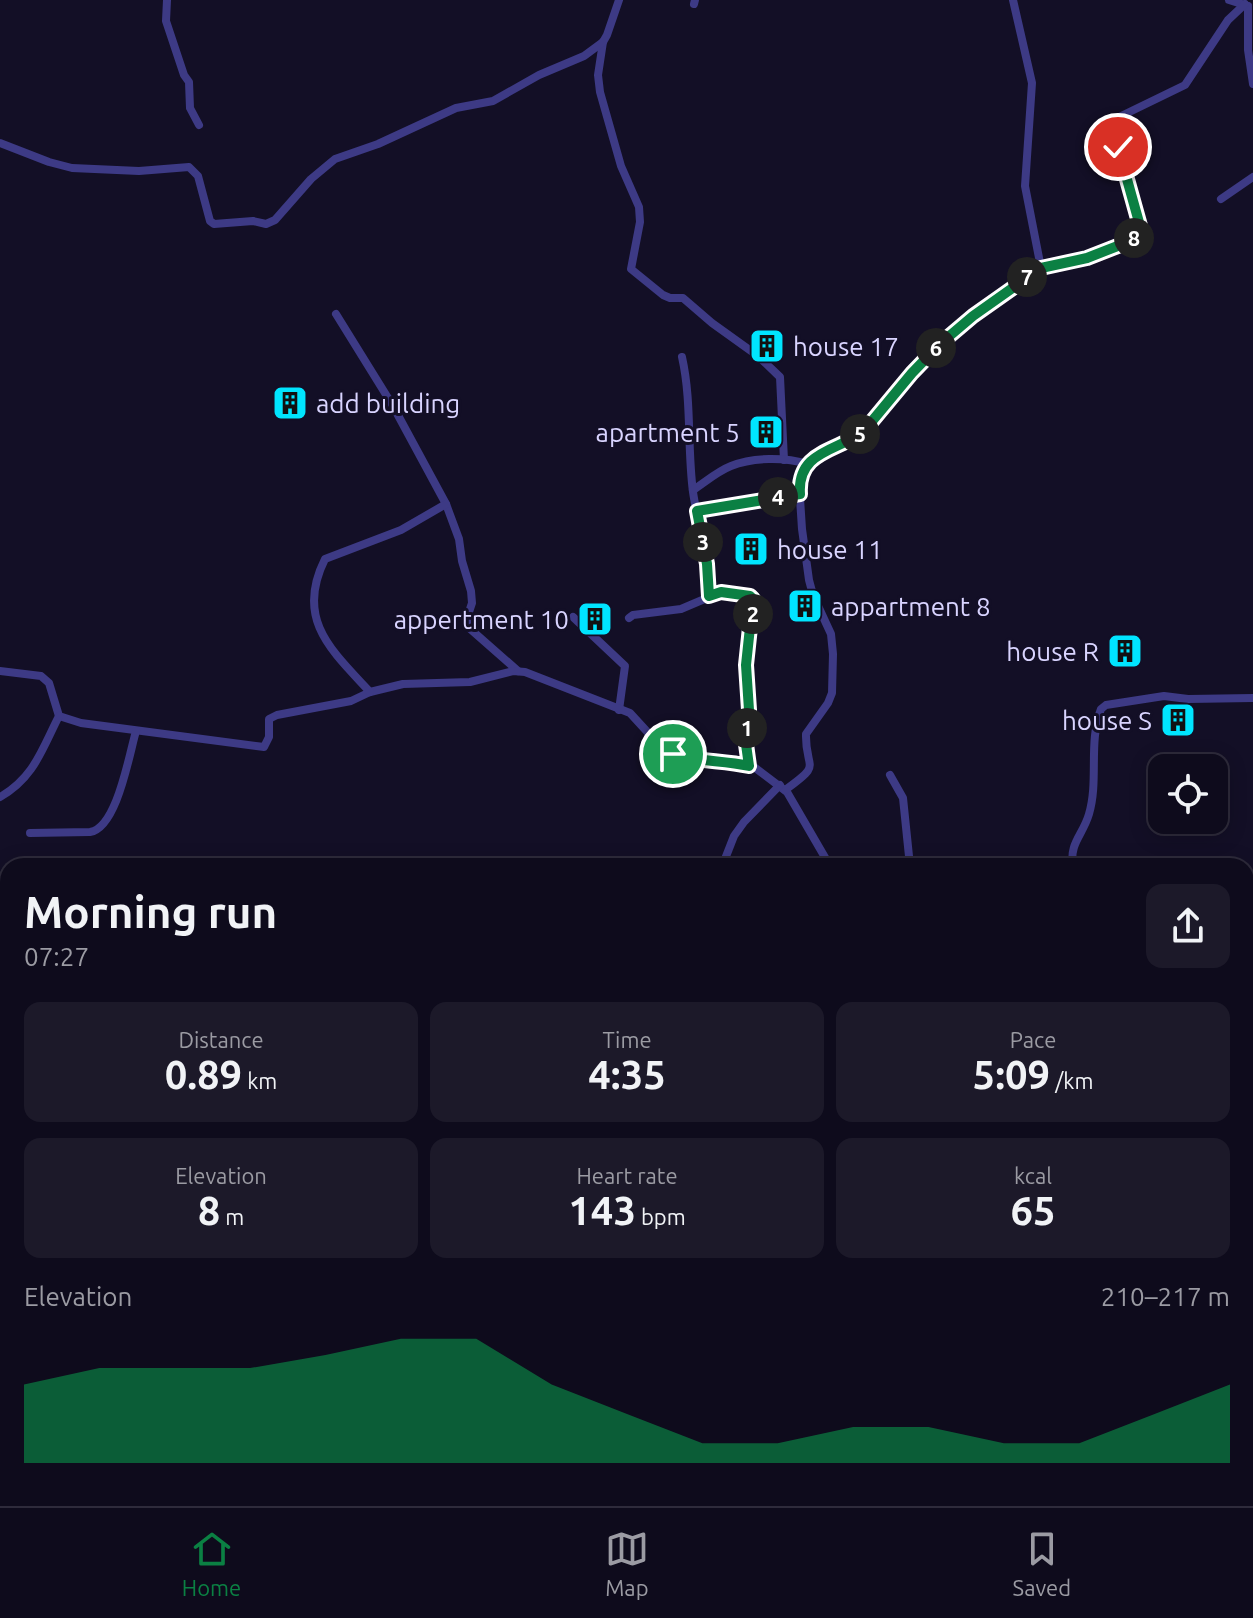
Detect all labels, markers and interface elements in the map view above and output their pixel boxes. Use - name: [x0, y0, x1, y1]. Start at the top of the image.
- pin: [1084, 113, 1152, 181]
- icon: check: [1096, 125, 1140, 169]
- pin: 8: [1114, 218, 1154, 258]
- text: 8: [1128, 225, 1140, 250]
- pin: 7: [1007, 257, 1047, 297]
- text: 7: [1021, 264, 1033, 289]
- building icon: house 17: [748, 327, 786, 365]
- pin: 6: [916, 328, 956, 368]
- place label: house 17: [793, 332, 899, 361]
- text: 6: [930, 335, 942, 360]
- building icon: add building: [271, 384, 309, 422]
- place label: add building: [316, 389, 460, 418]
- building icon: apartment 5: [747, 413, 785, 451]
- pin: 5: [840, 414, 880, 454]
- place label: apartment 5: [596, 418, 740, 447]
- text: 5: [854, 421, 866, 446]
- pin: 4: [758, 477, 798, 517]
- text: 4: [772, 484, 784, 509]
- pin: 3: [683, 522, 723, 562]
- text: 3: [697, 529, 709, 554]
- building icon: house 11: [732, 530, 770, 568]
- place label: house 11: [777, 535, 883, 564]
- building icon: appartment 8: [786, 587, 824, 625]
- place label: appartment 8: [831, 592, 991, 621]
- pin: 2: [733, 594, 773, 634]
- building icon: appertment 10: [576, 600, 614, 638]
- text: 2: [747, 601, 759, 626]
- place label: appertment 10: [394, 605, 569, 634]
- building icon: house R: [1106, 632, 1144, 670]
- place label: house R: [1006, 637, 1099, 666]
- building icon: house S: [1159, 701, 1197, 739]
- place label: house S: [1062, 706, 1152, 735]
- pin: 1: [727, 708, 767, 748]
- text: 1: [741, 715, 753, 740]
- pin: [639, 720, 707, 788]
- icon: arrive: [651, 732, 695, 776]
- map controls: [1148, 754, 1228, 834]
- button: locate: [1148, 754, 1228, 834]
- button: share: [1146, 884, 1230, 968]
- text: Morning run: [24, 887, 277, 936]
- text: 07:27: [24, 942, 89, 971]
- text: Distance: [178, 1027, 264, 1052]
- text: Time: [602, 1027, 652, 1052]
- text: Pace: [1010, 1027, 1056, 1052]
- text: 0.89: [165, 1052, 242, 1097]
- text: 4:35: [588, 1052, 666, 1097]
- text: 5:09: [973, 1052, 1050, 1097]
- text: km: [242, 1068, 277, 1093]
- text: /km: [1050, 1068, 1093, 1093]
- text: Elevation: [175, 1163, 267, 1188]
- text: Heart rate: [576, 1163, 678, 1188]
- text: kcal: [1014, 1163, 1052, 1188]
- text: 8: [198, 1188, 220, 1233]
- text: 143: [568, 1188, 636, 1233]
- text: 65: [1010, 1188, 1056, 1233]
- text: m: [220, 1204, 244, 1229]
- text: bpm: [636, 1204, 686, 1229]
- text: Elevation: [24, 1282, 132, 1311]
- text: 210–217 m: [1101, 1282, 1230, 1311]
- tab: Home: [182, 1527, 241, 1600]
- tab: Map: [605, 1527, 649, 1600]
- tab: Saved: [1013, 1527, 1071, 1600]

